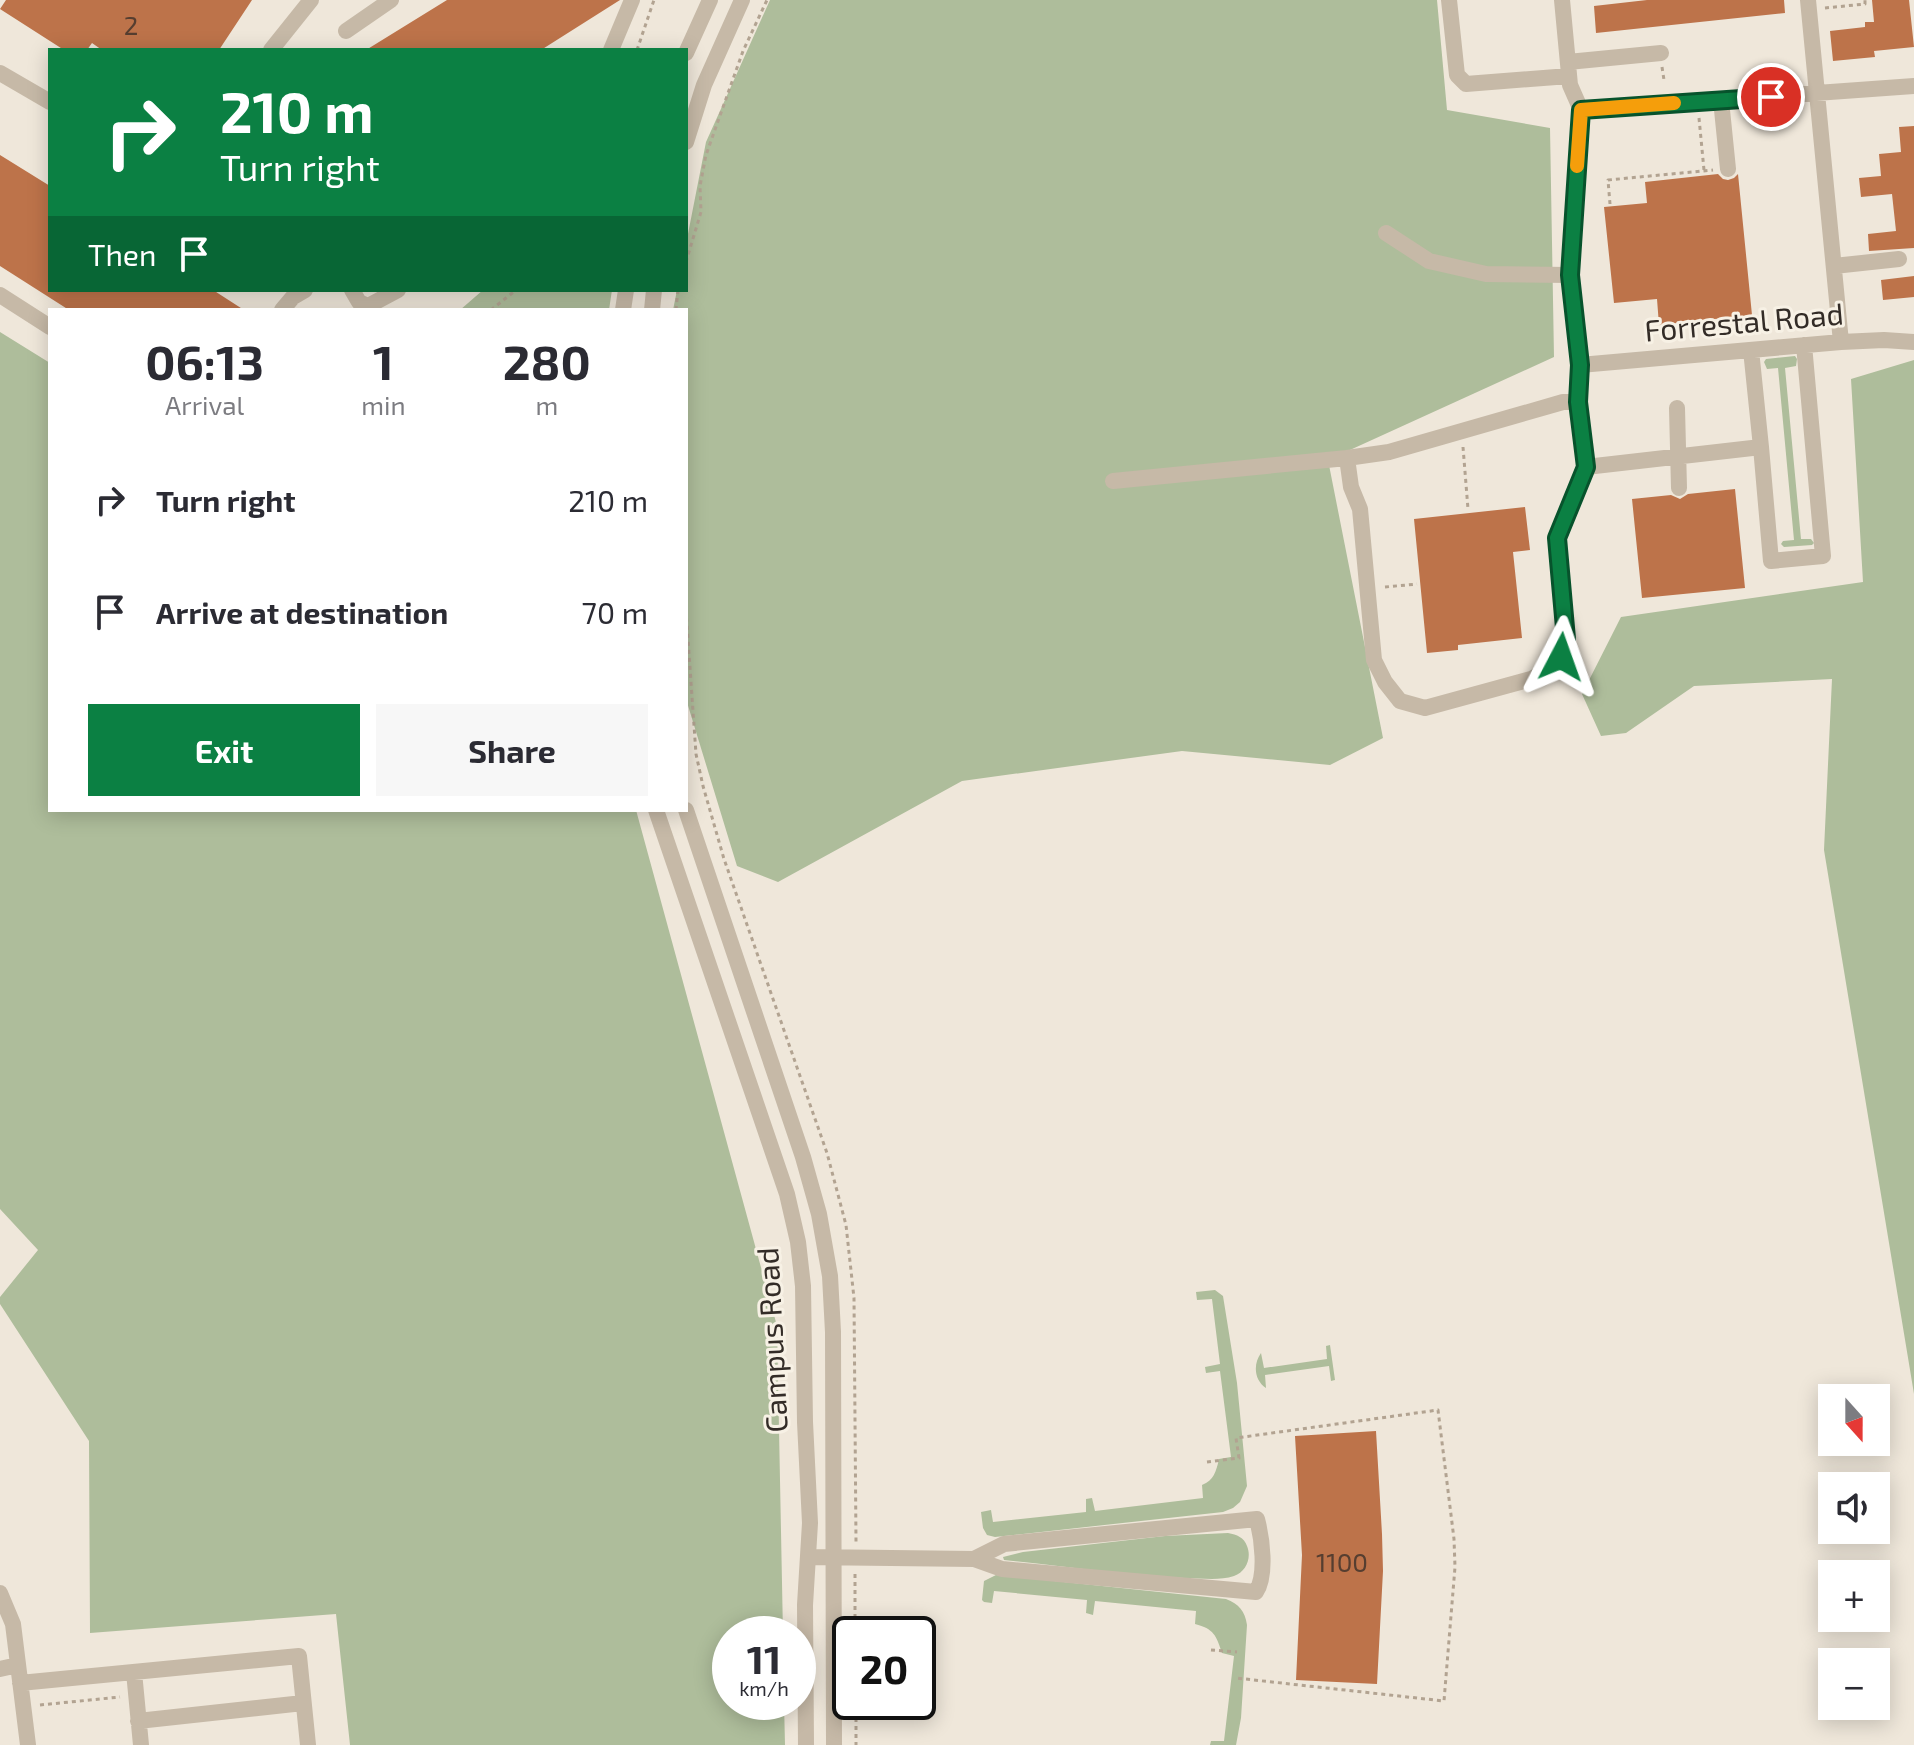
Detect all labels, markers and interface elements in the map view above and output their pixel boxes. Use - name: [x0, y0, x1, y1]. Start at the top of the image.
- house number: 2: [124, 9, 138, 40]
- pin: [1737, 63, 1805, 131]
- icon: arrive: [1749, 75, 1793, 119]
- text: 210 m: [220, 77, 374, 144]
- icon: right: [88, 80, 192, 184]
- text: Turn right: [220, 145, 380, 188]
- icon: arrive: [172, 232, 216, 276]
- text: Then: [88, 236, 156, 272]
- street label: Forrestal Road: [1643, 294, 1845, 348]
- text: 06:13: [145, 332, 264, 390]
- text: 1: [373, 332, 394, 390]
- text: 280: [503, 332, 591, 390]
- text: Arrival: [165, 389, 244, 420]
- text: min: [361, 389, 406, 420]
- text: m: [535, 389, 558, 420]
- icon: right: [88, 478, 132, 522]
- text: Turn right: [156, 482, 296, 518]
- text: 210 m: [568, 482, 648, 518]
- icon: arrive: [88, 590, 132, 634]
- text: Arrive at destination: [156, 594, 448, 630]
- text: 70 m: [582, 594, 648, 630]
- position arrow: [1519, 615, 1603, 699]
- button: Exit: [88, 704, 360, 796]
- button: Share: [376, 704, 648, 796]
- street label: Campus Road: [748, 1247, 794, 1434]
- north arrow: [1818, 1384, 1890, 1456]
- map controls: [1818, 1384, 1890, 1720]
- button: sound: [1818, 1472, 1890, 1544]
- house number: 1100: [1316, 1546, 1368, 1577]
- button: +: [1818, 1560, 1890, 1632]
- speed limit sign: 20: [832, 1616, 936, 1720]
- text: 11: [747, 1634, 781, 1682]
- button: −: [1818, 1648, 1890, 1720]
- text: km/h: [739, 1676, 789, 1700]

